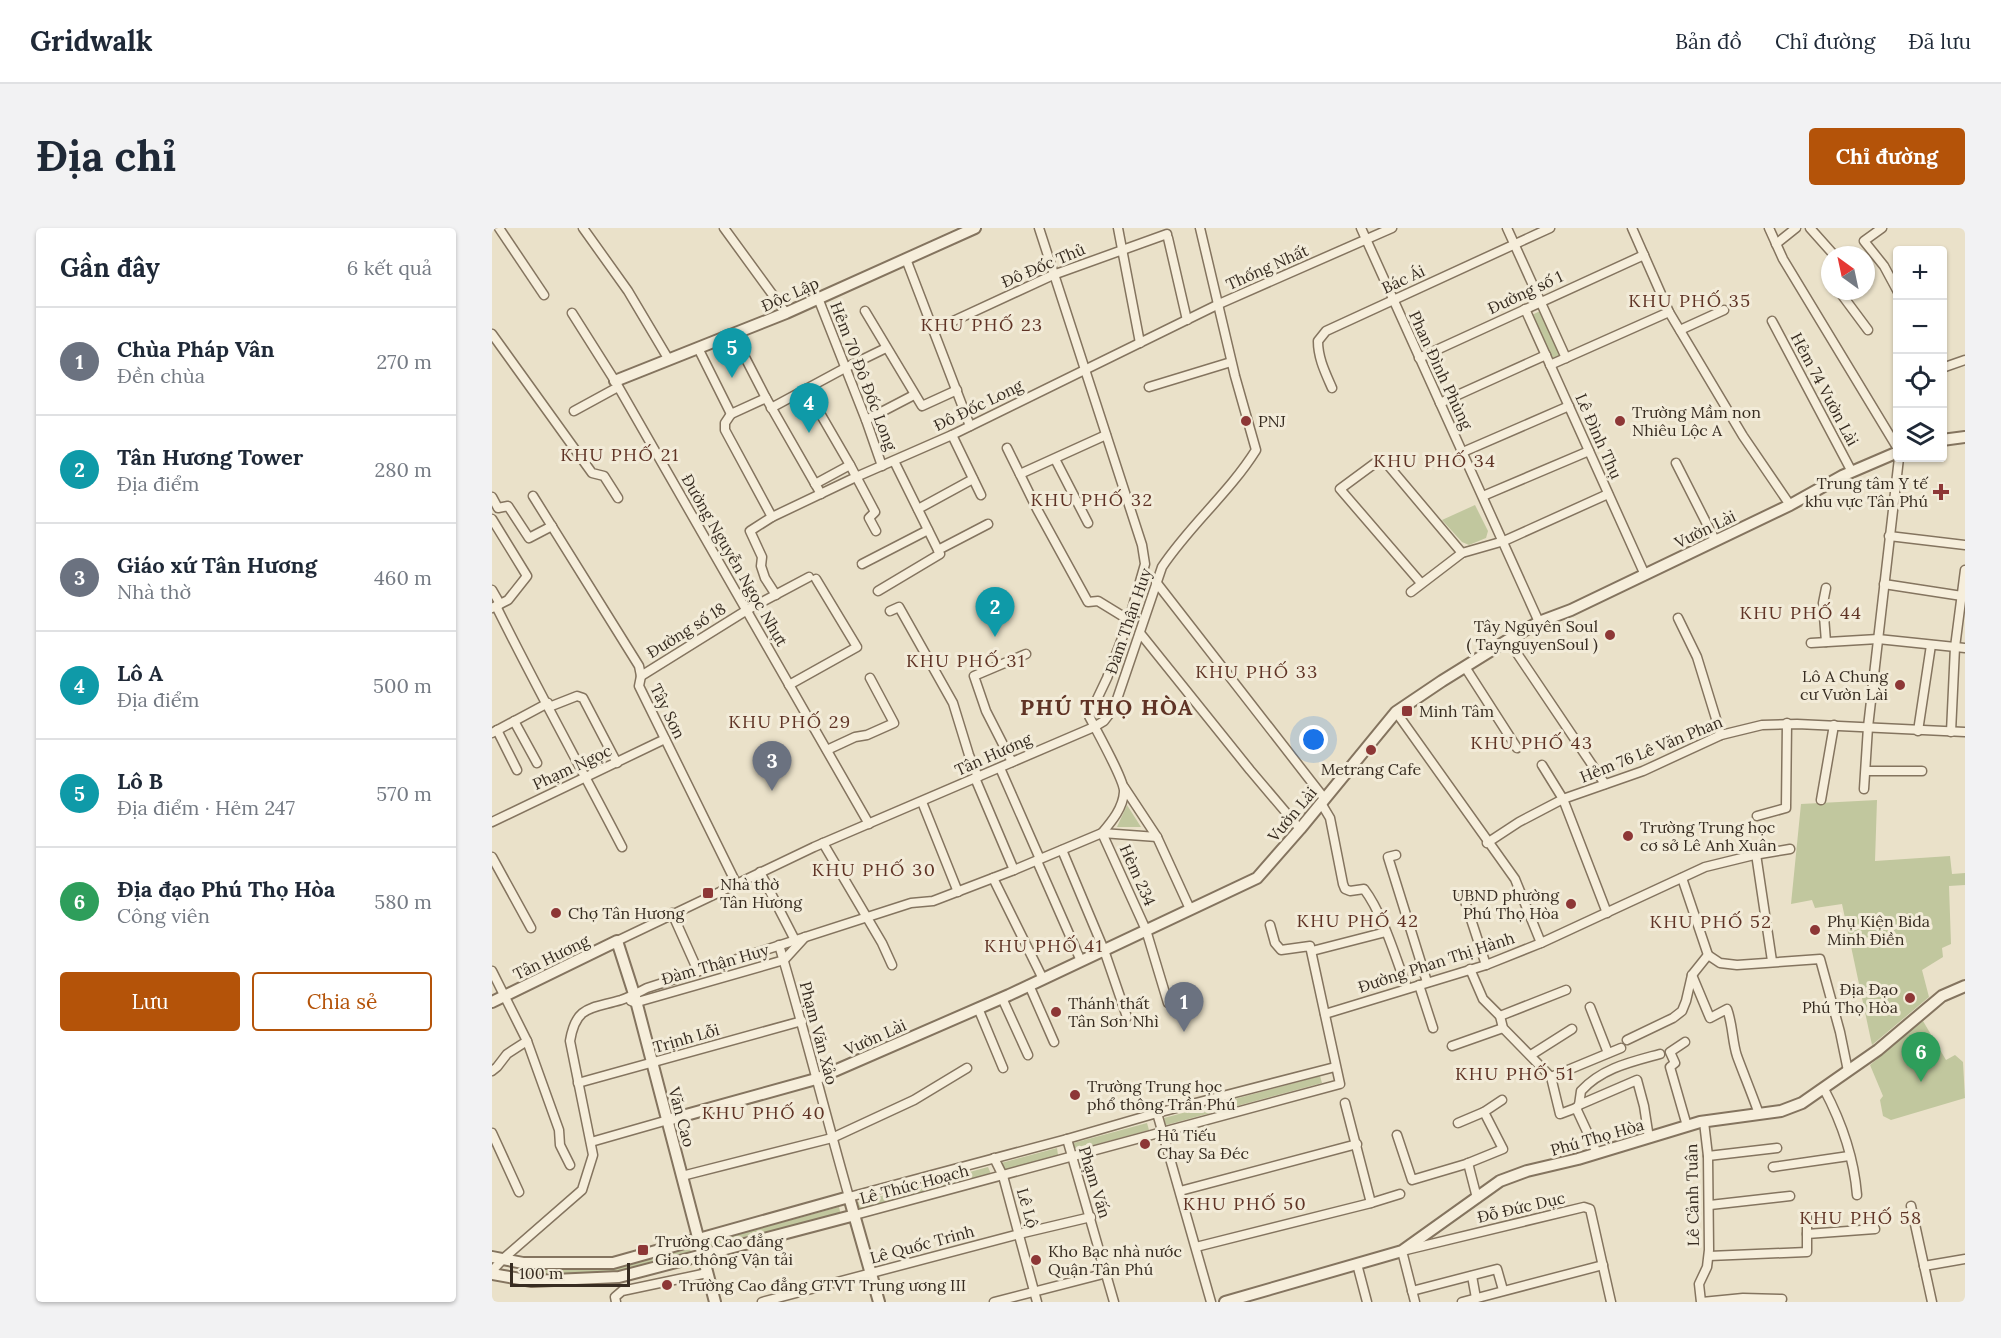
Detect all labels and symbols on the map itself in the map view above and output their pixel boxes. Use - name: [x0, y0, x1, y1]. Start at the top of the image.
- street label: Đô Đốc Thủ: [998, 238, 1088, 292]
- street label: Thống Nhất: [1223, 240, 1312, 294]
- north arrow: [1821, 246, 1875, 300]
- street label: Bác Ái: [1378, 260, 1428, 298]
- street label: Đường số 1: [1484, 266, 1566, 318]
- street label: Độc Lập: [758, 272, 822, 316]
- district label: KHU PHỐ 35: [1628, 289, 1752, 312]
- street label: Hẻm 70 Đô Đốc Long: [826, 299, 902, 454]
- street label: Phan Đình Phùng: [1405, 308, 1478, 434]
- district label: KHU PHỐ 23: [921, 313, 1043, 336]
- pin: 5: [712, 328, 752, 378]
- street label: Hẻm 74 Vườn Lài: [1787, 329, 1863, 449]
- street label: Đô Đốc Long: [930, 374, 1027, 435]
- pin: 4: [790, 384, 828, 433]
- street label: Lê Đình Thụ: [1571, 390, 1627, 482]
- place label: Trường Mầm non Nhiêu Lộc A: [1632, 402, 1761, 440]
- place label: PNJ: [1258, 411, 1286, 431]
- marker: PNJ: [1239, 414, 1253, 428]
- marker: Trường Mầm non Nhiêu Lộc A: [1613, 414, 1627, 428]
- district label: KHU PHỐ 21: [560, 443, 680, 466]
- district label: KHU PHỐ 34: [1373, 449, 1497, 472]
- street label: Đường Nguyễn Ngọc Nhựt: [677, 470, 793, 650]
- place label: Trung tâm Y tế khu vực Tân Phú: [1805, 473, 1929, 511]
- marker: Trung tâm Y tế khu vực Tân Phú: [1932, 483, 1950, 501]
- district label: KHU PHỐ 32: [1030, 488, 1154, 511]
- street label: Vườn Lài: [1670, 506, 1739, 553]
- street label: Đàm Thận Huy: [1101, 565, 1156, 677]
- pin: 2: [976, 588, 1014, 637]
- street label: Đường số 18: [643, 598, 729, 662]
- district label: KHU PHỐ 44: [1740, 601, 1863, 624]
- place label: Tây Nguyên Soul ( TaynguyenSoul ): [1466, 616, 1598, 655]
- marker: Tây Nguyên Soul ( TaynguyenSoul ): [1603, 628, 1617, 642]
- district label: KHU PHỐ 31: [906, 649, 1026, 672]
- district label: KHU PHỐ 33: [1195, 660, 1319, 683]
- place label: Lô A Chung cư Vườn Lài: [1800, 666, 1889, 704]
- marker: Lô A Chung cư Vườn Lài: [1893, 678, 1907, 692]
- street label: Tây Sơn: [646, 680, 690, 742]
- district label: PHÚ THỌ HÒA: [1020, 693, 1194, 721]
- place label: Minh Tâm: [1419, 701, 1494, 721]
- marker: Minh Tâm: [1400, 704, 1414, 718]
- district label: KHU PHỐ 29: [728, 710, 852, 733]
- street label: Hẻm 76 Lê Văn Phan: [1577, 711, 1725, 787]
- your location: [1299, 725, 1328, 754]
- street label: Tân Hương: [951, 728, 1036, 780]
- district label: KHU PHỐ 43: [1470, 731, 1594, 754]
- street label: Phạm Ngọc: [529, 740, 615, 794]
- pin: 3: [752, 742, 792, 791]
- marker: Metrang Cafe: [1364, 743, 1378, 757]
- place label: Metrang Cafe: [1321, 759, 1422, 779]
- street label: Vườn Lài: [1263, 782, 1321, 846]
- place label: Trường Trung học cơ sở Lê Anh Xuân: [1640, 817, 1777, 855]
- marker: Trường Trung học cơ sở Lê Anh Xuân: [1621, 829, 1635, 843]
- street label: Hèm 234: [1116, 841, 1161, 909]
- district label: KHU PHỐ 30: [812, 858, 936, 881]
- place label: Nhà thờ Tân Hương: [720, 874, 803, 912]
- place label: UBND phường Phú Thọ Hòa: [1452, 885, 1560, 923]
- marker: Nhà thờ Tân Hương: [701, 886, 715, 900]
- marker: UBND phường Phú Thọ Hòa: [1564, 897, 1578, 911]
- place label: Chợ Tân Hương: [568, 903, 685, 923]
- marker: Chợ Tân Hương: [549, 906, 563, 920]
- district label: KHU PHỐ 42: [1297, 909, 1419, 932]
- district label: KHU PHỐ 52: [1650, 910, 1772, 933]
- place label: Phụ Kiện Bida Minh Điền: [1827, 911, 1930, 949]
- marker: Phụ Kiện Bida Minh Điền: [1808, 923, 1822, 937]
- street label: Đường Phan Thị Hành: [1355, 927, 1517, 997]
- street label: Tân Hương: [510, 930, 593, 984]
- district label: KHU PHỐ 41: [984, 934, 1104, 957]
- street label: Đàm Thận Huy: [659, 939, 771, 989]
- street label: Phạm Văn Xảo: [796, 979, 842, 1087]
- place label: Địa Đạo Phú Thọ Hòa: [1802, 979, 1898, 1017]
- pin: 1: [1164, 982, 1204, 1032]
- marker: Địa Đạo Phú Thọ Hòa: [1903, 991, 1917, 1005]
- place label: Thánh thất Tân Sơn Nhì: [1068, 993, 1159, 1031]
- marker: Thánh thất Tân Sơn Nhì: [1049, 1005, 1063, 1019]
- street label: Vườn Lài: [840, 1015, 909, 1060]
- street label: Trịnh Lỗi: [651, 1019, 721, 1057]
- pin: 6: [1902, 1032, 1940, 1082]
- district label: KHU PHỐ 51: [1455, 1062, 1575, 1085]
- place label: Trường Trung học phổ thông Trần Phú: [1087, 1076, 1236, 1114]
- street label: Văn Cao: [664, 1084, 700, 1149]
- marker: Trường Trung học phổ thông Trần Phú: [1068, 1088, 1082, 1102]
- district label: KHU PHỐ 40: [702, 1101, 826, 1124]
- street label: Phú Thọ Hòa: [1548, 1114, 1646, 1160]
- place label: Hủ Tiếu Chay Sa Đéc: [1157, 1125, 1249, 1163]
- marker: Hủ Tiếu Chay Sa Đéc: [1138, 1137, 1152, 1151]
- street label: Lê Cảnh Tuân: [1681, 1143, 1703, 1246]
- street label: Phạm Vấn: [1075, 1144, 1116, 1221]
- street label: Lê Thúc Hoạch: [857, 1160, 971, 1208]
- street label: Lê Lộ: [1013, 1186, 1043, 1230]
- street label: Đỗ Đức Dục: [1475, 1187, 1567, 1227]
- district label: KHU PHỐ 50: [1183, 1192, 1307, 1215]
- district label: KHU PHỐ 58: [1799, 1206, 1923, 1229]
- street label: Lê Quốc Trinh: [868, 1220, 977, 1268]
- place label: Trường Cao đẳng Giao thông Vận tải: [655, 1231, 793, 1269]
- place label: Kho Bạc nhà nước Quận Tân Phú: [1048, 1241, 1182, 1279]
- marker: Trường Cao đẳng Giao thông Vận tải: [636, 1243, 650, 1257]
- marker: Kho Bạc nhà nước Quận Tân Phú: [1029, 1253, 1043, 1267]
- scale bar: [510, 1260, 630, 1288]
- place label: Trường Cao đẳng GTVT Trung ương III: [679, 1275, 966, 1295]
- marker: Trường Cao đẳng GTVT Trung ương III: [660, 1278, 674, 1292]

